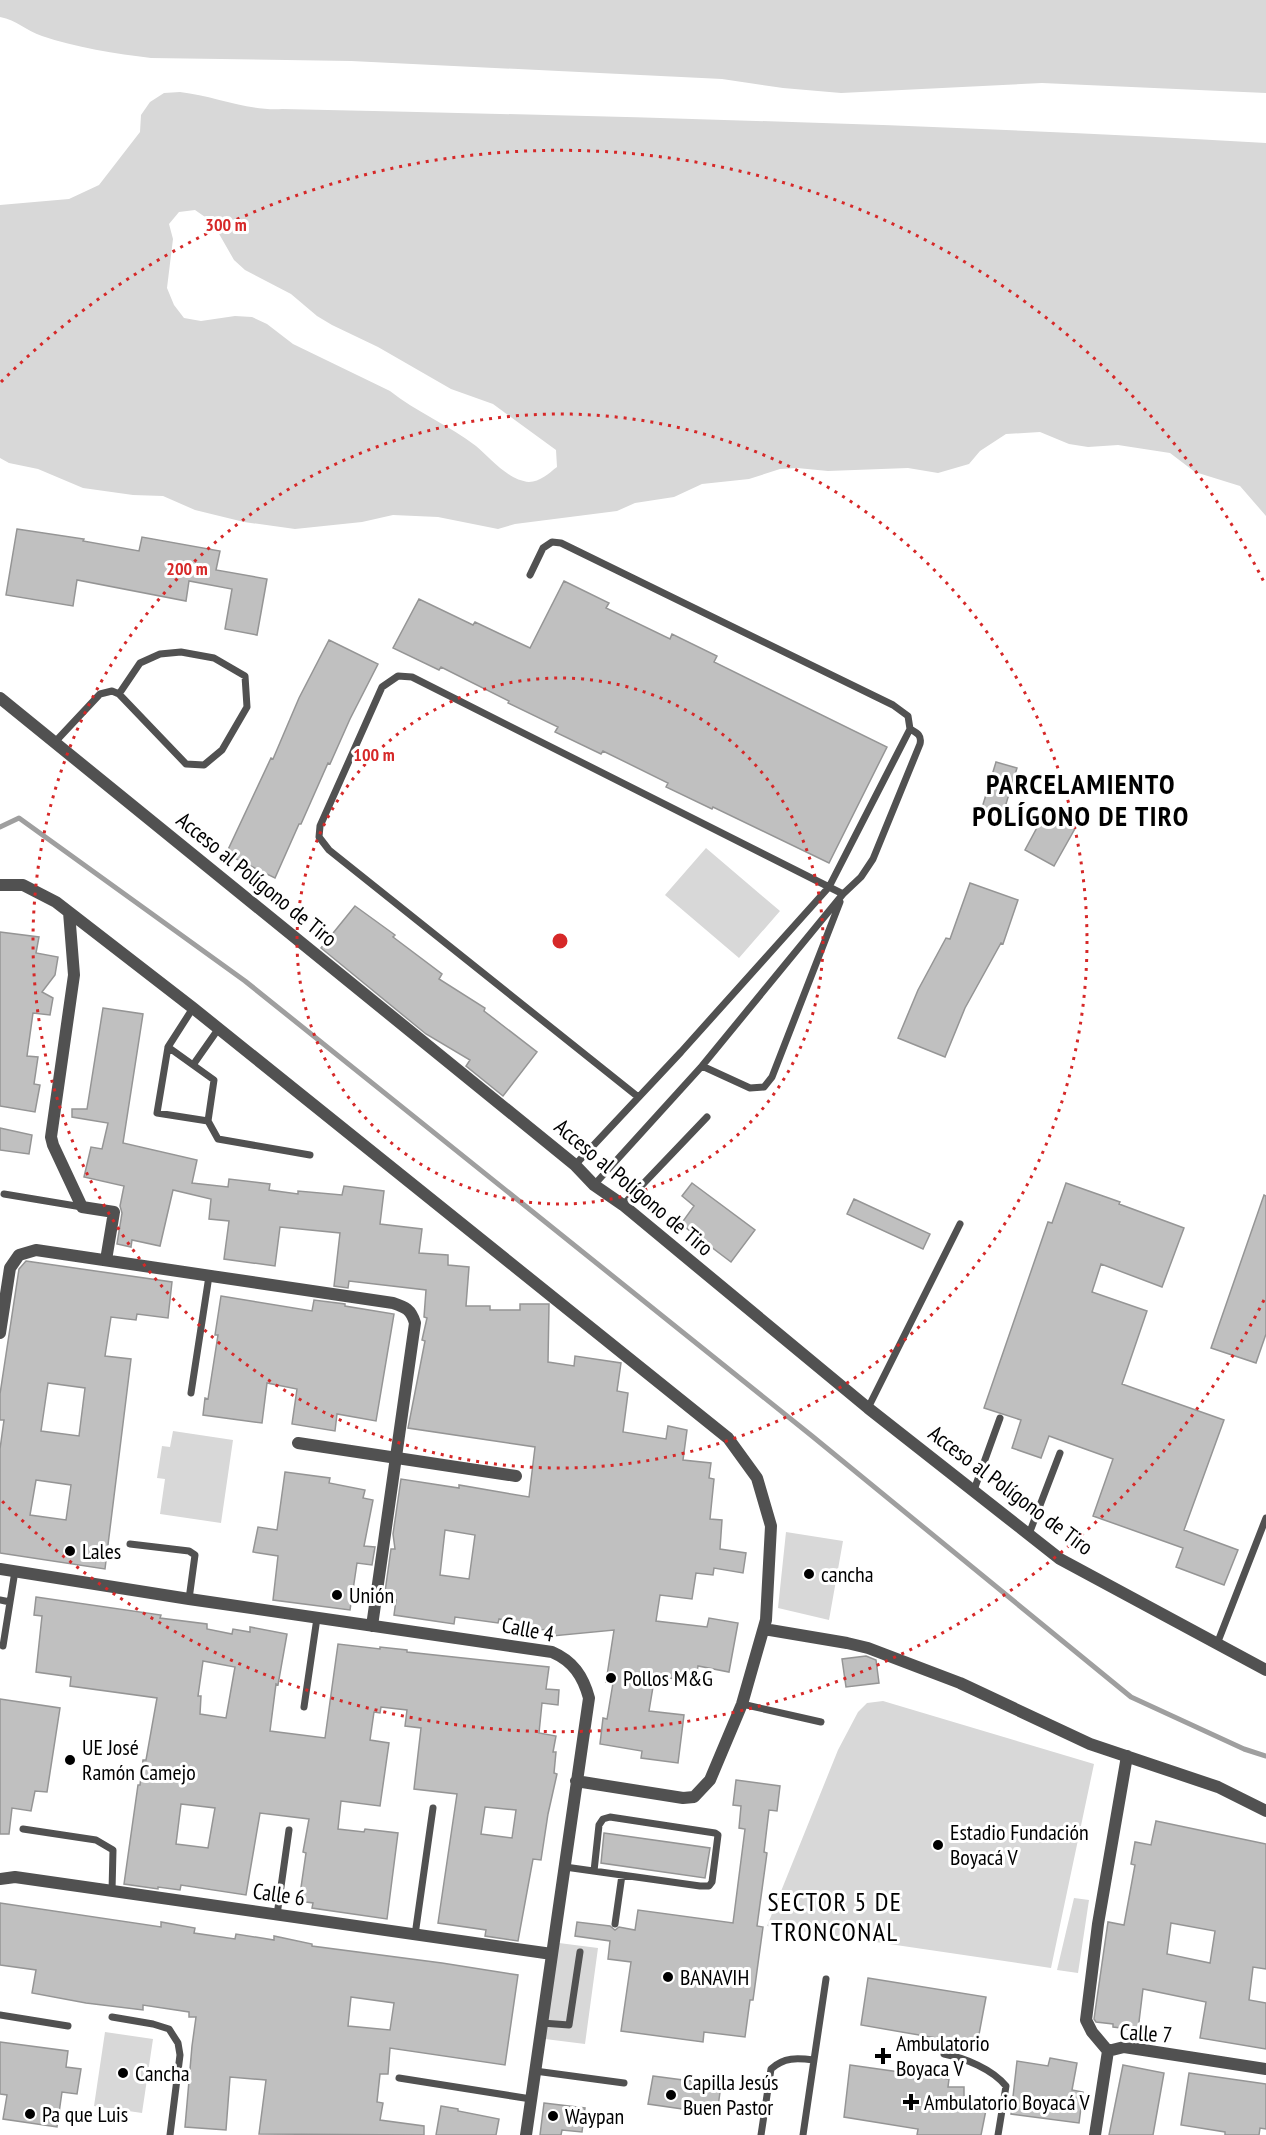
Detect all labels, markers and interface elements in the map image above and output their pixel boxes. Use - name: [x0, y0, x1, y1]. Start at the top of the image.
- text: 300 m: [205, 213, 247, 236]
- text: 200 m: [166, 557, 208, 580]
- text: 100 m: [353, 743, 395, 766]
- district label: PARCELAMIENTO POLÍGONO DE TIRO: [972, 765, 1190, 834]
- street label: Acceso al Polígono de Tiro: [171, 806, 343, 952]
- centre of rings: [550, 931, 570, 951]
- street label: Acceso al Polígono de Tiro: [549, 1112, 719, 1262]
- street label: Acceso al Polígono de Tiro: [923, 1419, 1099, 1561]
- place label: Lales: [82, 1537, 121, 1565]
- marker: Lales: [63, 1544, 77, 1558]
- place label: cancha: [821, 1560, 874, 1588]
- marker: cancha: [802, 1567, 816, 1581]
- place label: Unión: [349, 1581, 394, 1609]
- marker: Unión: [330, 1588, 344, 1602]
- street label: Calle 4: [500, 1610, 557, 1648]
- place label: Pollos M&G: [623, 1664, 713, 1692]
- marker: Pollos M&G: [604, 1671, 618, 1685]
- place label: UE José Ramón Camejo: [82, 1733, 196, 1786]
- marker: UE José Ramón Camejo: [63, 1753, 77, 1767]
- place label: Estadio Fundación Boyacá V: [950, 1818, 1089, 1871]
- marker: Estadio Fundación Boyacá V: [931, 1838, 945, 1852]
- street label: Calle 6: [251, 1876, 307, 1912]
- district label: SECTOR 5 DE TRONCONAL: [768, 1885, 902, 1948]
- place label: BANAVIH: [680, 1963, 749, 1991]
- marker: BANAVIH: [661, 1970, 675, 1984]
- street label: Calle 7: [1119, 2017, 1173, 2049]
- place label: Ambulatorio Boyaca V: [896, 2029, 989, 2082]
- marker: Ambulatorio Boyaca V: [874, 2047, 892, 2065]
- place label: Cancha: [135, 2059, 190, 2087]
- marker: Cancha: [116, 2066, 130, 2080]
- place label: Capilla Jesús Buen Pastor: [683, 2068, 778, 2121]
- marker: Capilla Jesús Buen Pastor: [664, 2088, 678, 2102]
- place label: Ambulatorio Boyacá V: [924, 2088, 1091, 2116]
- marker: Ambulatorio Boyacá V: [902, 2093, 920, 2111]
- place label: Pa que Luis: [42, 2100, 128, 2128]
- place label: Waypan: [565, 2102, 624, 2130]
- marker: Pa que Luis: [23, 2107, 37, 2121]
- marker: Waypan: [546, 2109, 560, 2123]

